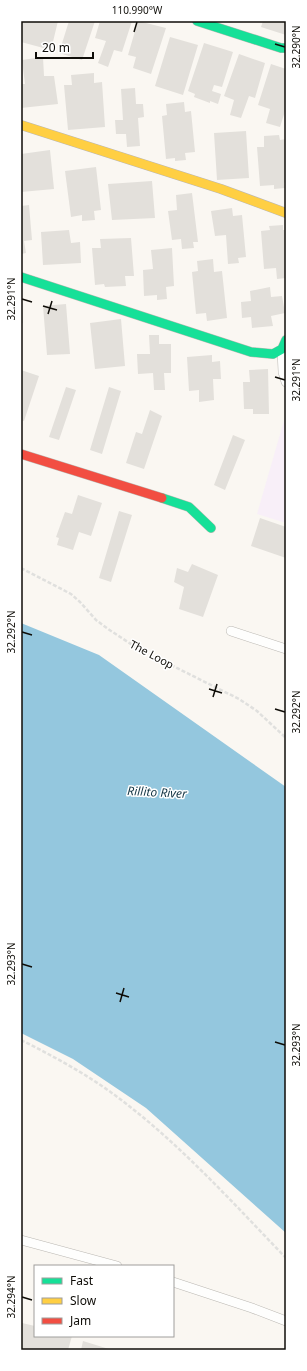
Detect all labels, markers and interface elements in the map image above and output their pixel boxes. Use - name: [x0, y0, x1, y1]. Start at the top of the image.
- text: 110.990°W: [112, 3, 163, 17]
- text: 32.290°N: [289, 25, 303, 69]
- scale bar: [36, 34, 93, 60]
- text: 20 m: [42, 39, 70, 56]
- text: 32.291°N: [4, 277, 18, 321]
- text: 32.291°N: [289, 358, 303, 402]
- text: 32.292°N: [4, 610, 18, 654]
- street label: The Loop: [127, 636, 177, 672]
- text: 32.292°N: [289, 690, 303, 734]
- water label: Rillito River: [127, 782, 188, 802]
- text: 32.293°N: [4, 942, 18, 986]
- text: 32.293°N: [289, 1023, 303, 1067]
- legend: [34, 1265, 174, 1337]
- text: Fast: [70, 1272, 94, 1289]
- text: 32.294°N: [4, 1275, 18, 1319]
- text: Slow: [70, 1292, 97, 1309]
- text: Jam: [69, 1312, 91, 1329]

